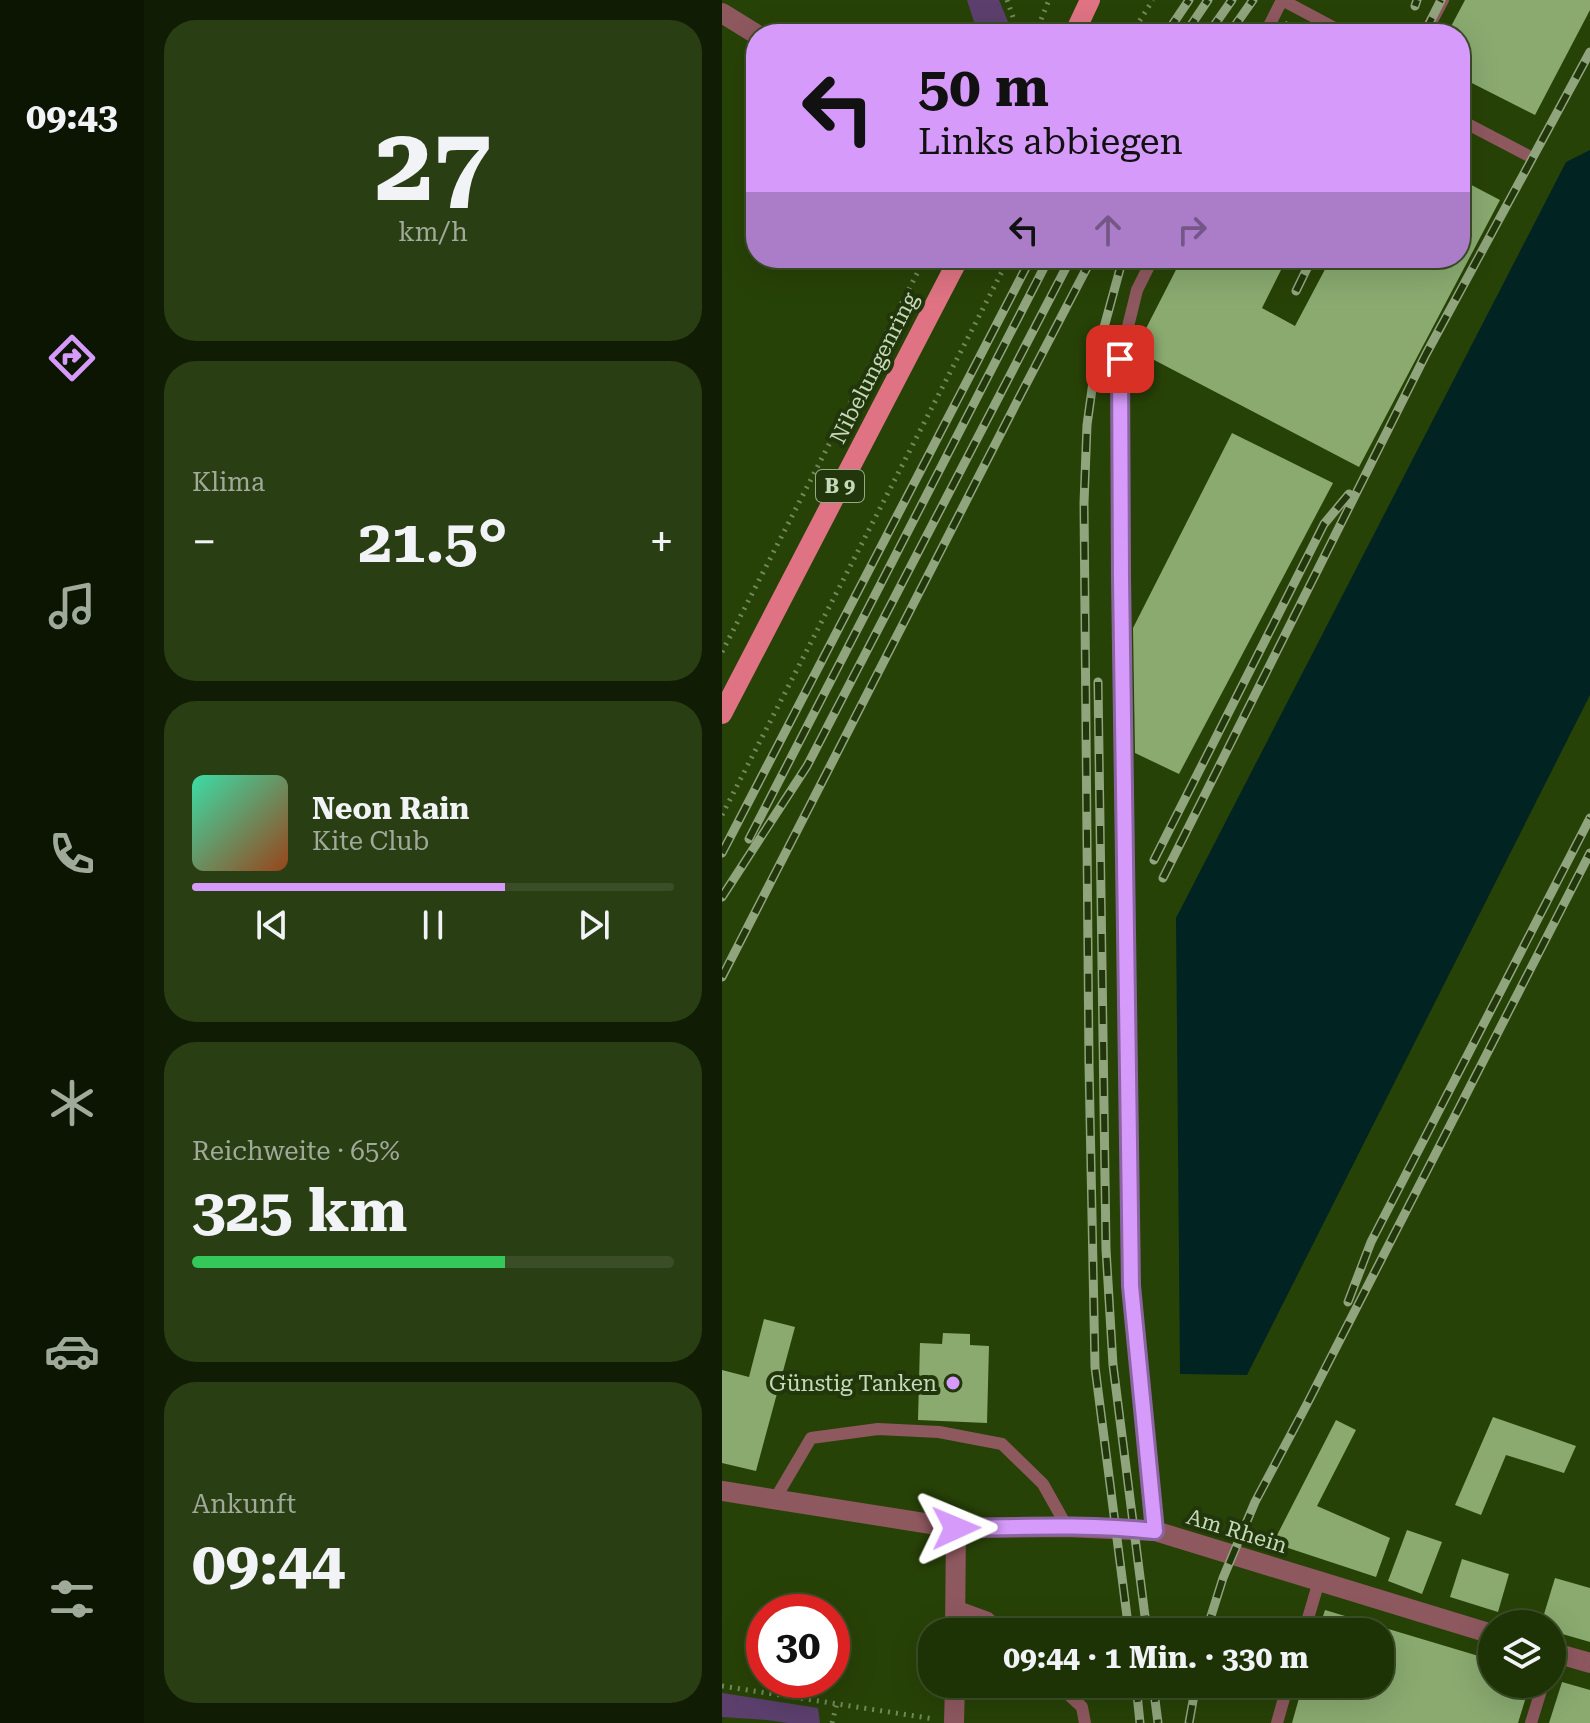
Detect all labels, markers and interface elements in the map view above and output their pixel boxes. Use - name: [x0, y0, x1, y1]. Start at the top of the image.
- text: 50 m: [918, 54, 1049, 120]
- icon: left: [786, 56, 890, 160]
- text: 09:43: [26, 96, 118, 138]
- text: 27: [375, 104, 491, 225]
- text: Links abbiegen: [918, 121, 1183, 163]
- icon: left: [1002, 208, 1046, 252]
- icon: ahead: [1086, 208, 1130, 252]
- icon: right: [1170, 208, 1214, 252]
- text: km/h: [398, 217, 468, 247]
- street label: Nibelungenring: [825, 288, 923, 448]
- pin: [1086, 325, 1154, 393]
- icon: directions: [44, 330, 100, 386]
- icon: arrive: [1098, 337, 1142, 381]
- text: Klima: [192, 467, 265, 497]
- road number: B 9: [816, 470, 864, 502]
- text: 21.5°: [358, 506, 508, 577]
- text: −: [192, 516, 217, 568]
- text: +: [649, 516, 674, 568]
- icon: music: [44, 578, 100, 634]
- text: Neon Rain: [312, 791, 469, 826]
- icon: phone: [44, 826, 100, 882]
- text: Kite Club: [312, 826, 429, 856]
- icon: previous: [250, 903, 294, 947]
- icon: pause: [411, 903, 455, 947]
- icon: next: [572, 903, 616, 947]
- icon: climate: [44, 1075, 100, 1131]
- text: Reichweite · 65%: [192, 1136, 400, 1166]
- text: 325 km: [192, 1175, 407, 1246]
- icon: car: [44, 1323, 100, 1379]
- place label: Günstig Tanken: [769, 1371, 937, 1396]
- marker: Günstig Tanken: [944, 1374, 962, 1392]
- position arrow: [914, 1486, 998, 1570]
- text: Ankunft: [192, 1489, 296, 1519]
- street label: Am Rhein: [1184, 1504, 1290, 1558]
- text: 09:44: [192, 1528, 345, 1599]
- icon: filters: [44, 1571, 100, 1627]
- speed limit sign: 30: [746, 1594, 850, 1698]
- map controls: [1478, 1610, 1566, 1698]
- button: layers: [1478, 1610, 1566, 1698]
- text: 09:44 · 1 Min. · 330 m: [1003, 1640, 1309, 1675]

